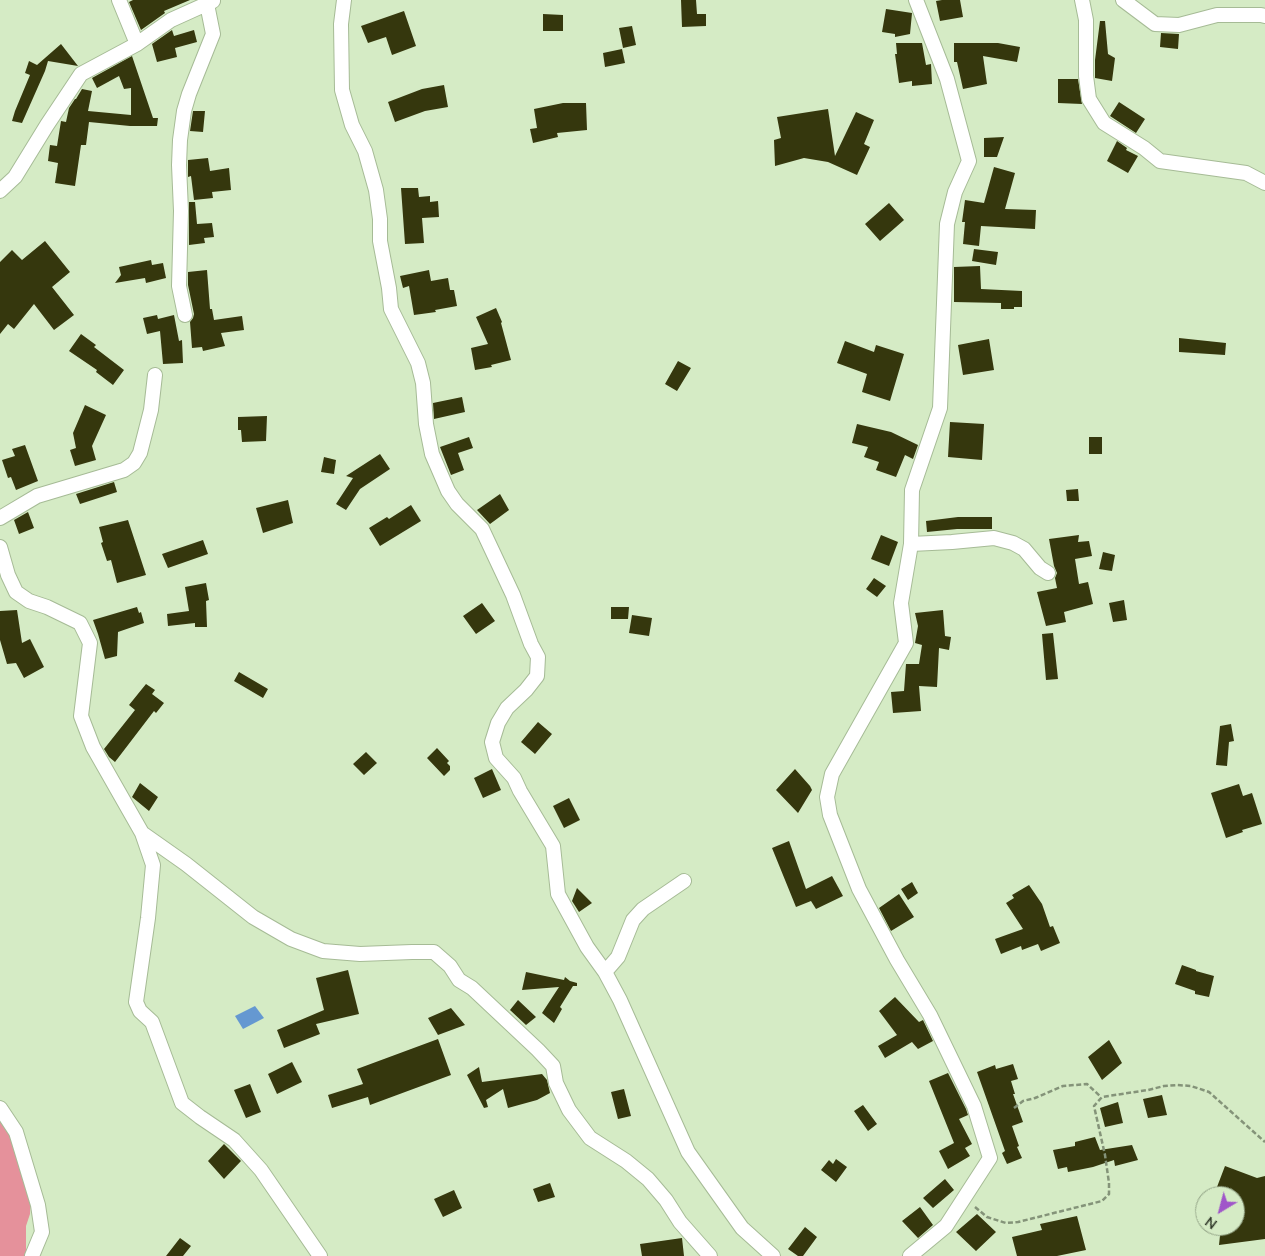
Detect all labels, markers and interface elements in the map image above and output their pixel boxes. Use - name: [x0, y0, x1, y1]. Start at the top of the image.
- north arrow: [1195, 1186, 1245, 1236]
- text: N: [1201, 1212, 1221, 1233]

